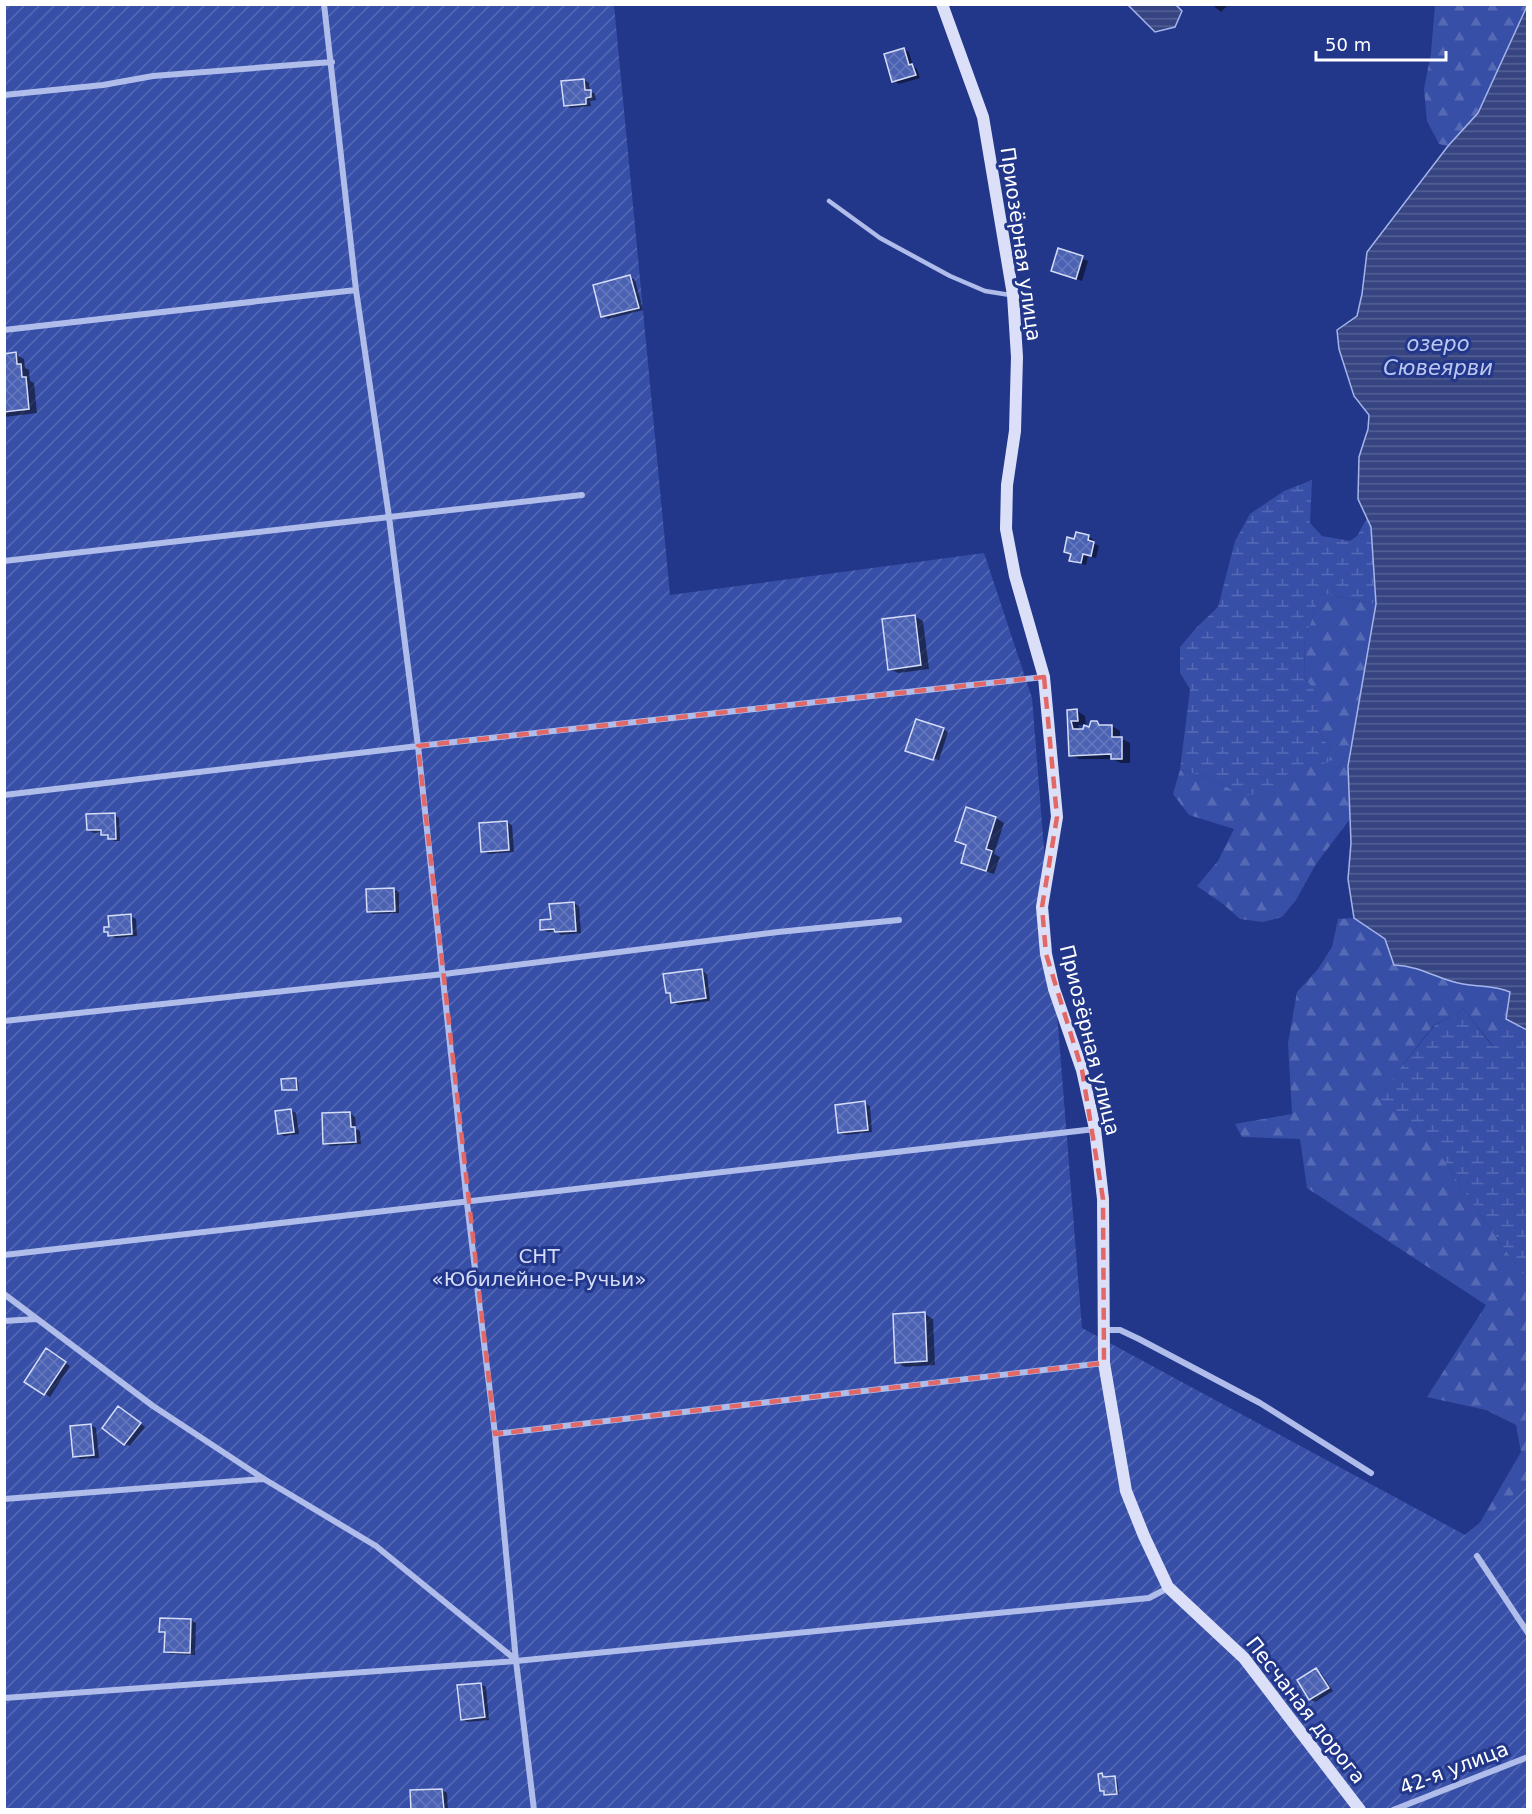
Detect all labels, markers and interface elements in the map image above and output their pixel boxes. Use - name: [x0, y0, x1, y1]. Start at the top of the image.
- scale bar: [1316, 24, 1446, 62]
- text: 50 m: [1325, 34, 1371, 55]
- street label: Приозёрная улица: [995, 145, 1047, 343]
- water label: озеро Сювеярви: [1383, 332, 1493, 380]
- street label: Приозёрная улица: [1055, 942, 1125, 1138]
- park label: СНТ «Юбилейное-Ручьи»: [432, 1244, 646, 1291]
- street label: Песчаная дорога: [1241, 1632, 1371, 1788]
- street label: 42-я улица: [1396, 1736, 1512, 1800]

